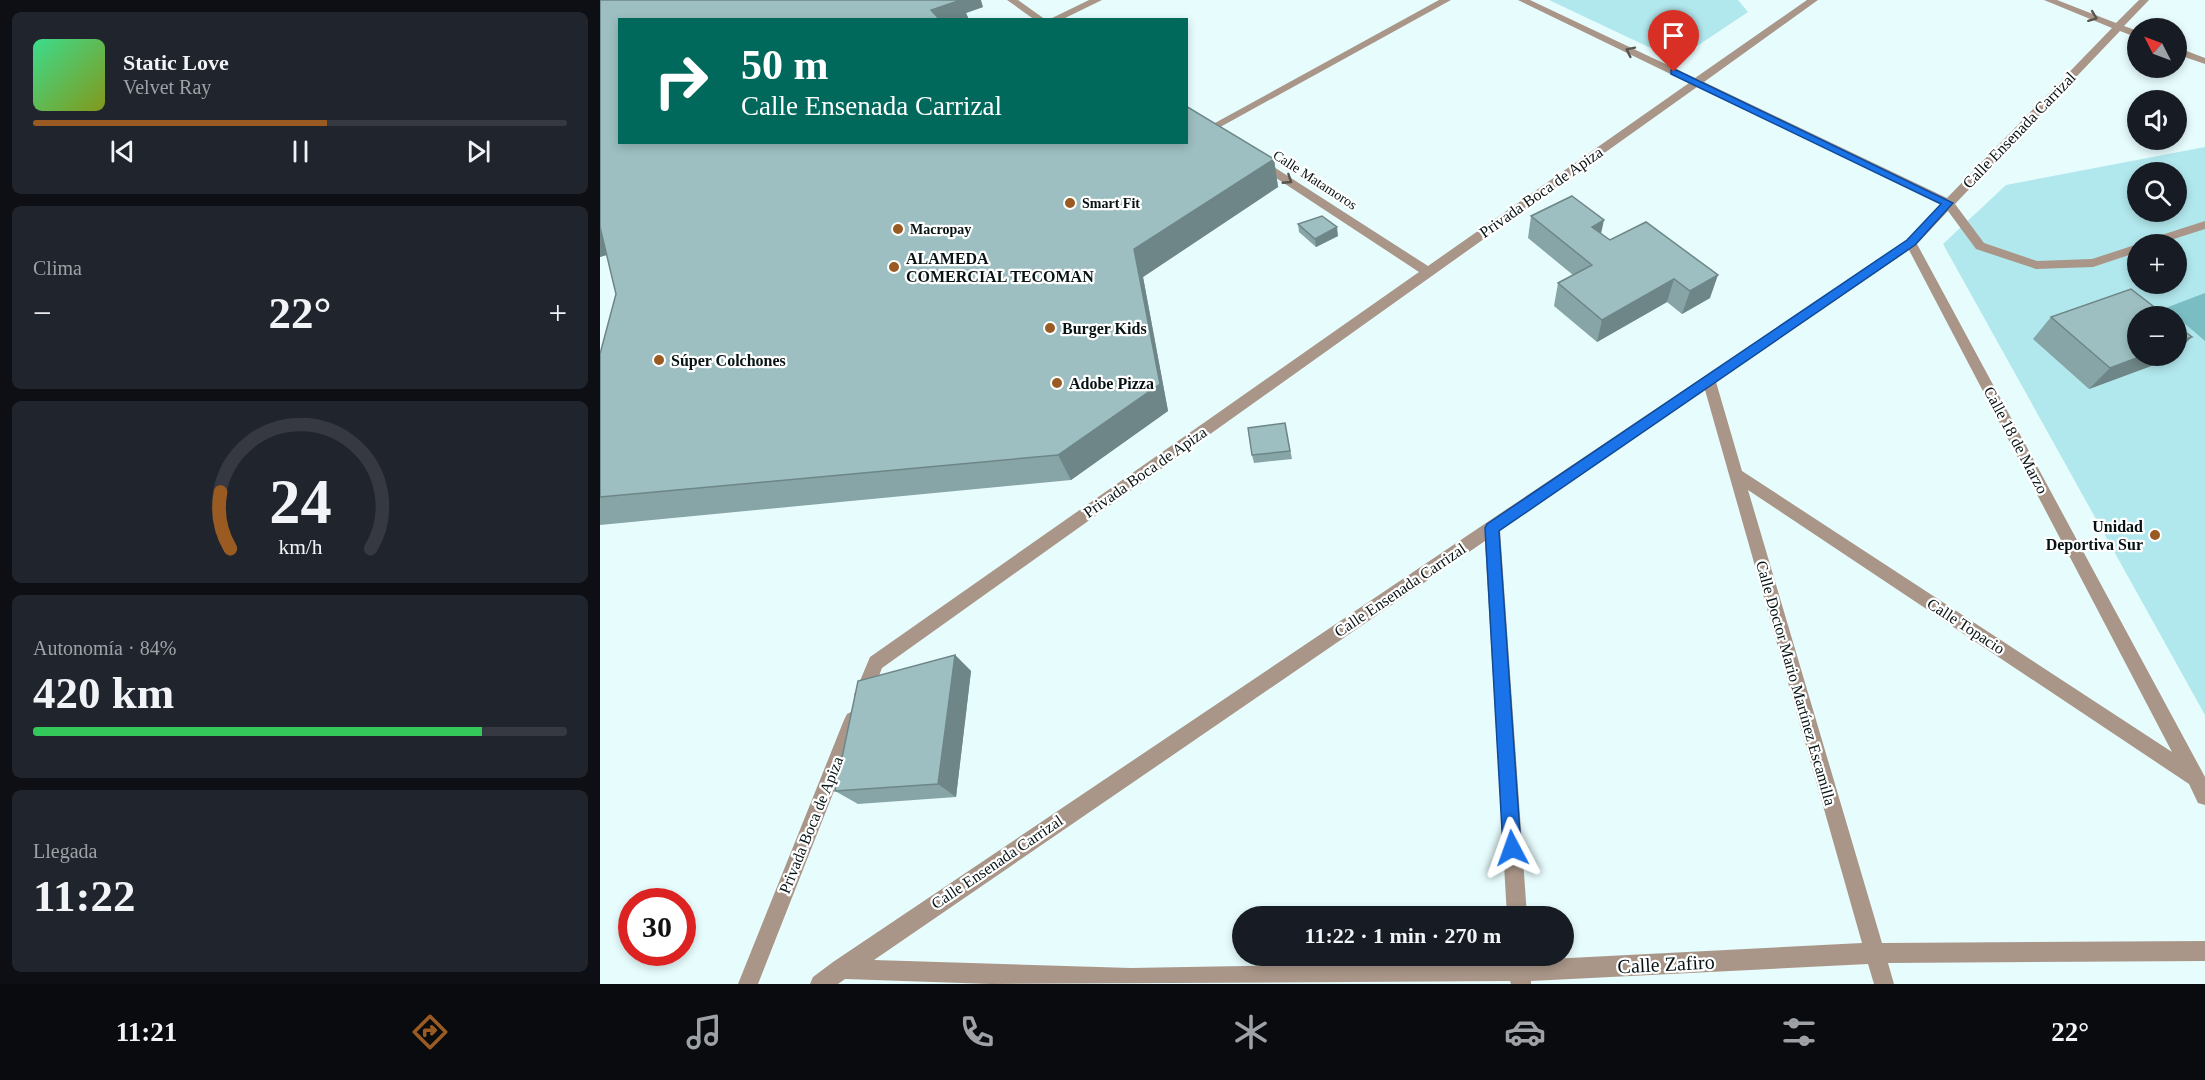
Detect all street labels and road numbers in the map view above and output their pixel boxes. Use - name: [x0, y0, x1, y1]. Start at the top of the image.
- street label: Calle Ensenada Carrizal: [1959, 68, 2079, 192]
- street label: Privada Boca de Apiza: [1476, 143, 1606, 242]
- street label: Calle Matamoros: [1270, 147, 1360, 213]
- street label: Calle 18 de Marzo: [1981, 384, 2051, 496]
- street label: Privada Boca de Apiza: [1080, 423, 1210, 522]
- street label: Calle Ensenada Carrizal: [1331, 539, 1469, 640]
- street label: Calle Doctor Mario Martínez Escamilla: [1753, 559, 1839, 807]
- street label: Calle Topacio: [1924, 595, 2008, 658]
- street label: Privada Boca de Apiza: [776, 754, 847, 896]
- street label: Calle Ensenada Carrizal: [928, 811, 1066, 912]
- street label: Calle Zafiro: [1617, 950, 1715, 978]

